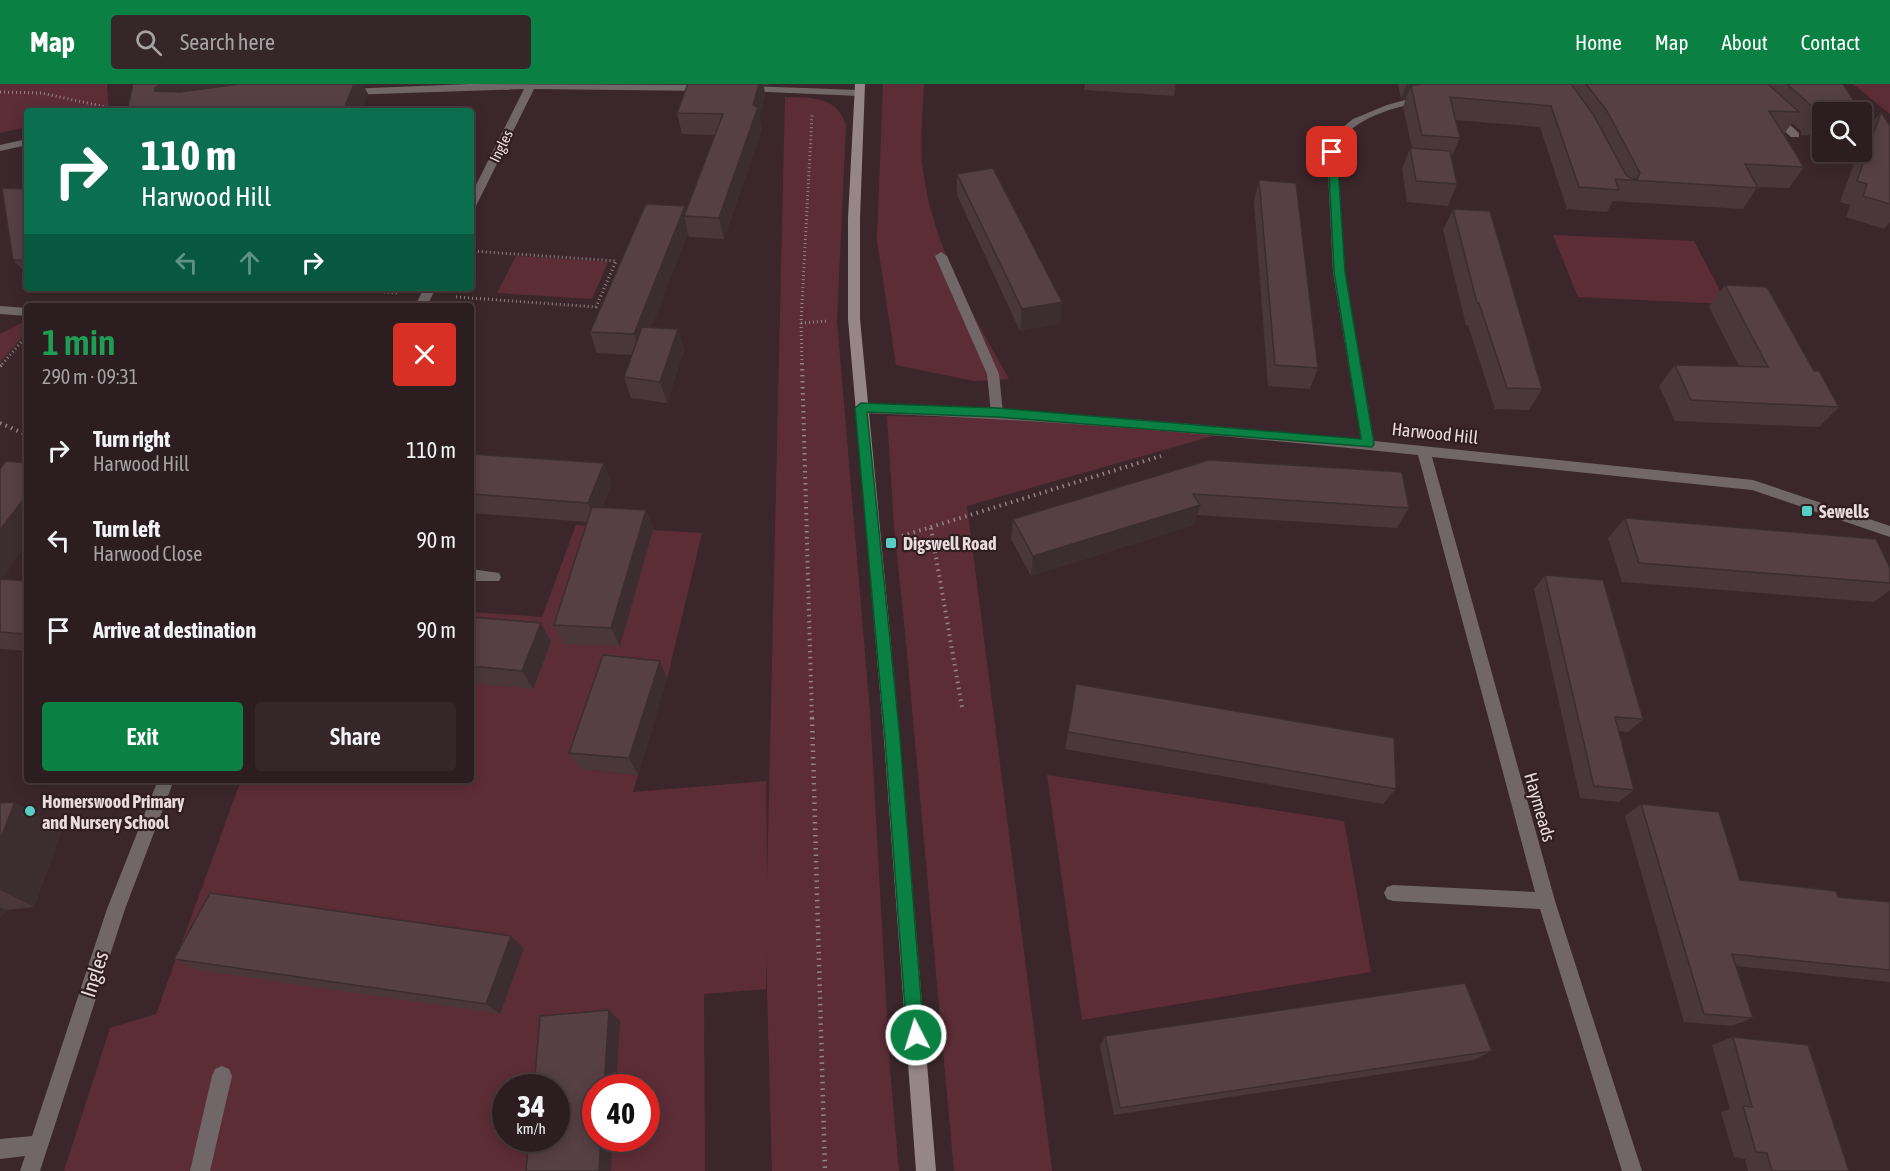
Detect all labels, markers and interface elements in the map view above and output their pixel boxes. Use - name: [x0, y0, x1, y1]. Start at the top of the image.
- search box: [111, 15, 531, 69]
- text: Map: [30, 26, 75, 58]
- icon: search: [132, 26, 165, 59]
- text: Search here: [180, 29, 275, 55]
- text: Home: [1575, 30, 1622, 54]
- text: Map: [1655, 30, 1689, 54]
- text: About: [1722, 30, 1768, 54]
- text: Contact: [1801, 30, 1860, 54]
- map controls: [1812, 102, 1872, 162]
- button: search: [1812, 102, 1872, 162]
- pin: [1306, 126, 1357, 177]
- street label: Ingles: [486, 127, 516, 165]
- text: 110 m: [141, 131, 236, 179]
- icon: right: [42, 132, 120, 210]
- icon: arrive: [1315, 135, 1348, 168]
- text: Harwood Hill: [141, 181, 271, 212]
- icon: left: [170, 246, 203, 279]
- icon: ahead: [233, 246, 266, 279]
- icon: right: [296, 246, 329, 279]
- text: 1 min: [42, 321, 116, 363]
- button: close: [393, 323, 456, 386]
- text: 290 m · 09:31: [42, 365, 138, 388]
- street label: Harwood Hill: [1391, 418, 1479, 448]
- text: Turn right: [93, 426, 170, 452]
- icon: right: [42, 434, 75, 467]
- text: 110 m: [406, 437, 456, 463]
- text: Harwood Hill: [93, 452, 189, 475]
- place label: Sewells: [1819, 501, 1870, 522]
- marker: Sewells: [1800, 504, 1814, 518]
- text: Turn left: [93, 516, 160, 542]
- icon: left: [42, 524, 75, 557]
- text: 90 m: [416, 527, 456, 553]
- place label: Digswell Road: [903, 533, 996, 554]
- marker: Digswell Road: [884, 536, 898, 550]
- text: Harwood Close: [93, 542, 202, 565]
- icon: arrive: [42, 614, 75, 647]
- text: Arrive at destination: [93, 617, 256, 643]
- text: 90 m: [416, 617, 456, 643]
- button: Exit: [42, 702, 243, 771]
- button: Share: [255, 702, 456, 771]
- street label: Haymeads: [1520, 770, 1560, 844]
- place label: Homerswood Primary and Nursery School: [42, 791, 185, 833]
- marker: Homerswood Primary and Nursery School: [23, 804, 37, 818]
- street label: Ingles: [75, 948, 113, 1000]
- position arrow: [884, 1003, 948, 1067]
- speed limit sign: 40: [582, 1074, 660, 1152]
- text: 34: [517, 1089, 545, 1123]
- text: km/h: [516, 1120, 546, 1137]

